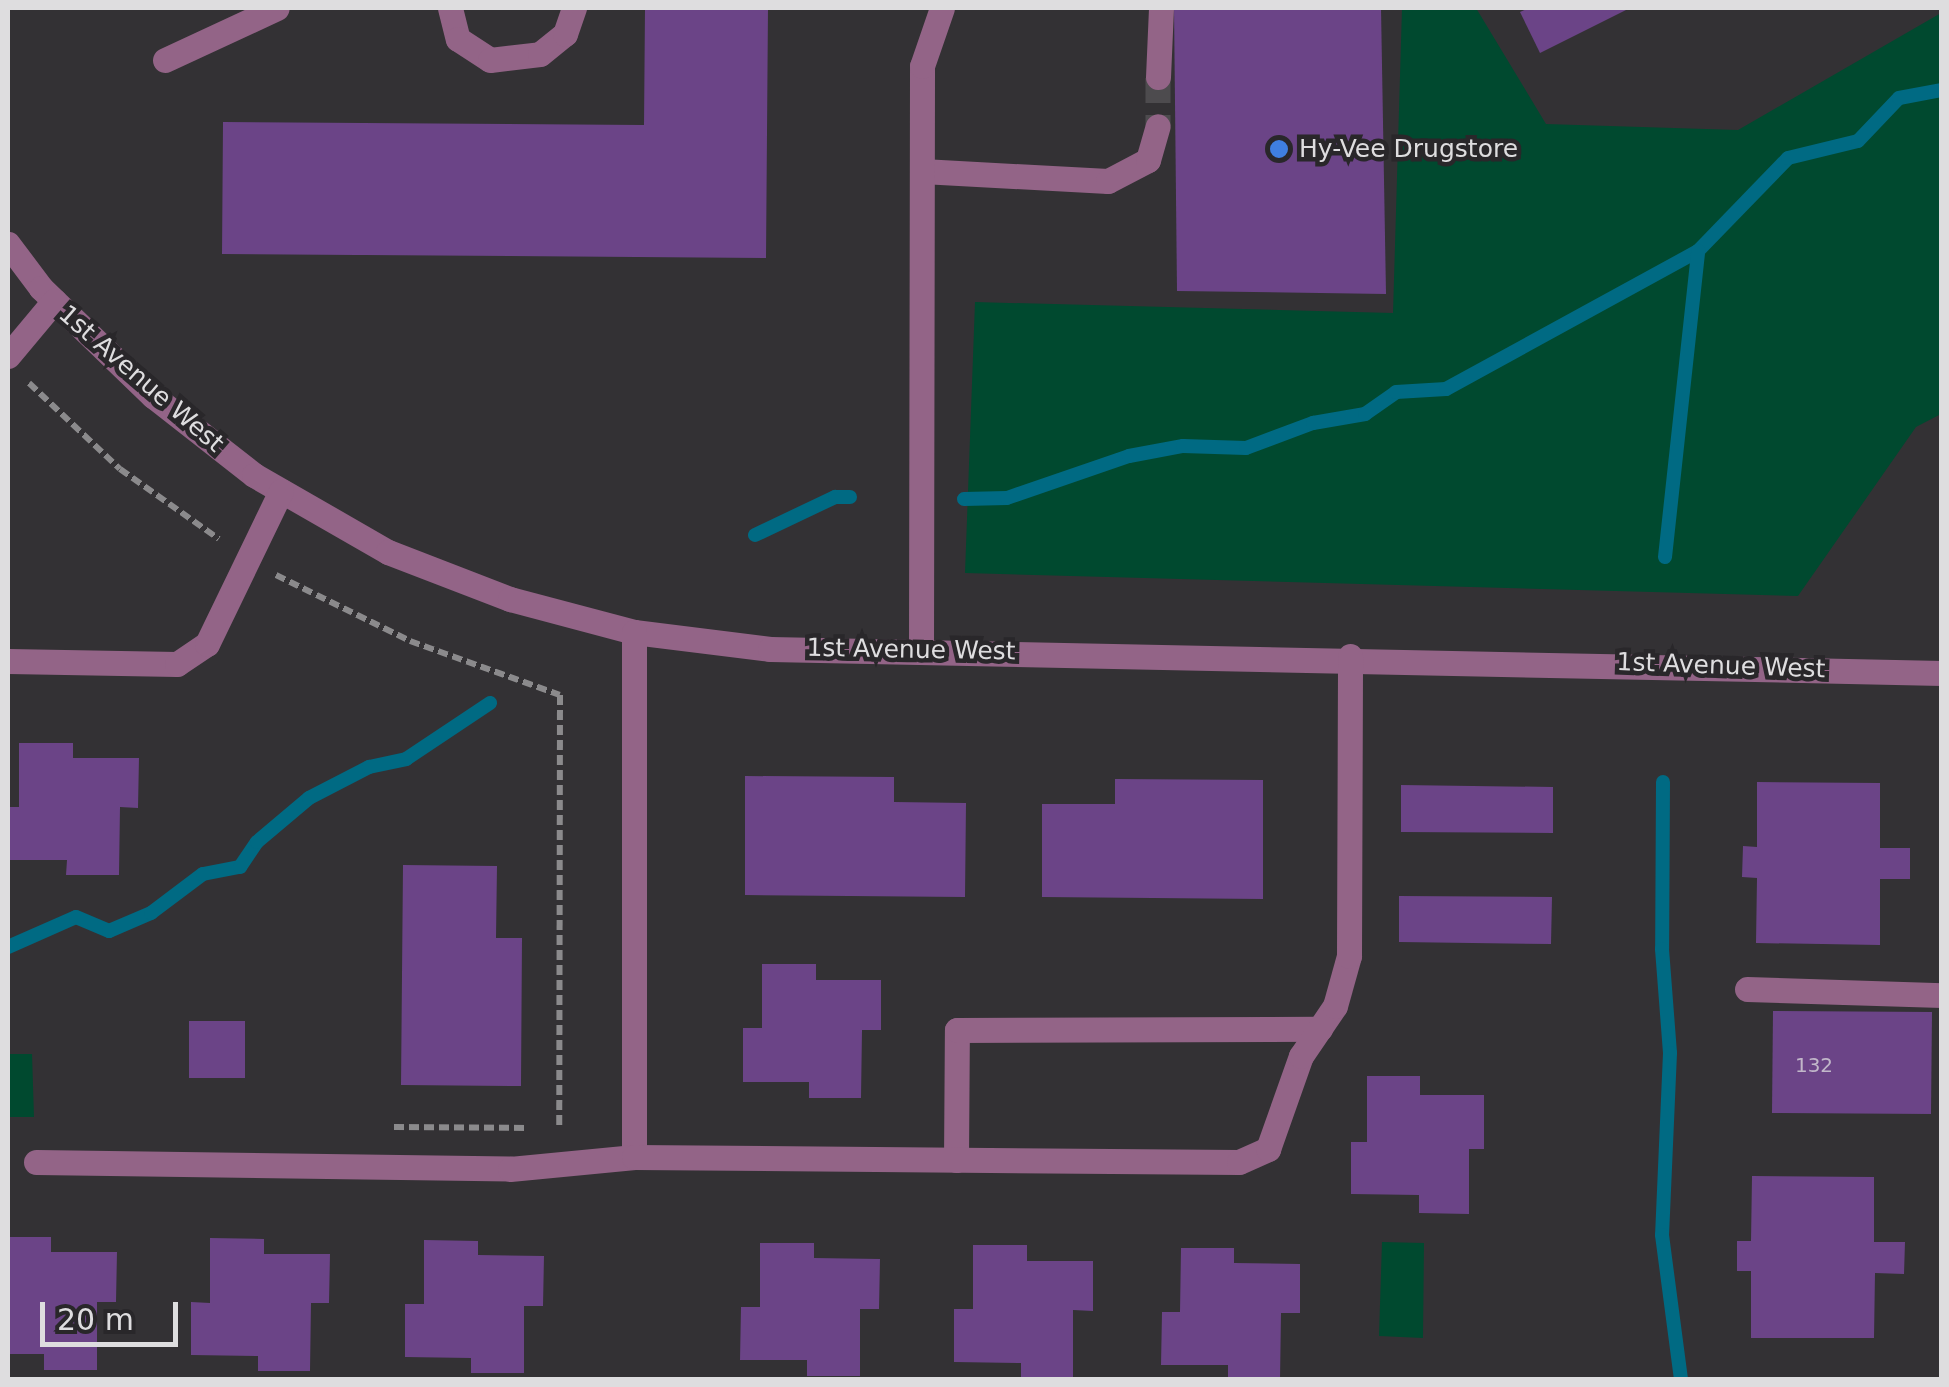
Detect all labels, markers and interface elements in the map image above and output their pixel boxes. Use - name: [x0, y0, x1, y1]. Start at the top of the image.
- place label: Hy-Vee Drugstore: [1299, 134, 1518, 164]
- marker: Hy-Vee Drugstore: [1268, 138, 1290, 160]
- street label: 1st Avenue West: [52, 299, 230, 459]
- street label: 1st Avenue West: [806, 633, 1016, 667]
- street label: 1st Avenue West: [1616, 647, 1826, 685]
- house number: 132: [1795, 1053, 1833, 1077]
- scale bar: [45, 1282, 182, 1344]
- text: 20 m: [57, 1302, 134, 1337]

